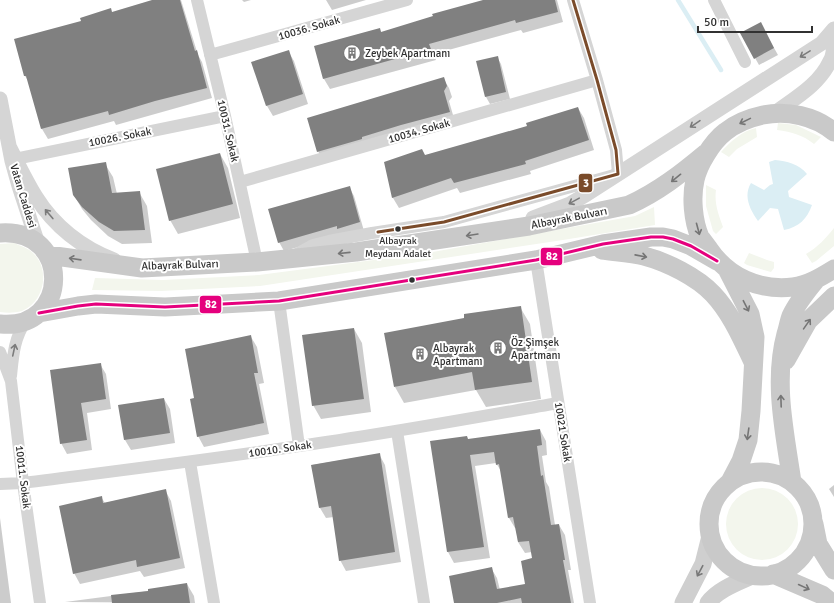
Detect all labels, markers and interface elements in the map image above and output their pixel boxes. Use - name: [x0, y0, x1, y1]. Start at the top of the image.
- scale bar: [698, 8, 812, 34]
- street label: 10036. Sokak: [277, 13, 342, 43]
- text: 50 m: [704, 15, 729, 30]
- building icon: Zeybek Apartmanı: [342, 43, 362, 63]
- place label: Zeybek Apartmanı: [365, 47, 450, 60]
- one-way arrow: [799, 50, 811, 58]
- street label: 10031. Sokak: [215, 99, 242, 164]
- street label: 10034. Sokak: [387, 116, 452, 146]
- one-way arrow: [739, 118, 751, 125]
- one-way arrow: [689, 120, 701, 128]
- street label: 10026. Sokak: [88, 124, 153, 149]
- street label: Vatan Caddesi: [7, 162, 39, 230]
- line badge: 3: [578, 173, 593, 193]
- one-way arrow: [670, 173, 681, 182]
- text: 3: [583, 177, 589, 190]
- one-way arrow: [568, 198, 580, 206]
- street label: Albayrak Bulvarı: [530, 204, 608, 232]
- one-way arrow: [45, 209, 54, 220]
- one-way arrow: [695, 222, 702, 235]
- marker: Albayrak Meydanı Adalet: [393, 224, 403, 234]
- one-way arrow: [466, 231, 479, 239]
- place label: Albayrak Meydanı Adalet: [365, 235, 432, 260]
- line badge: 82: [540, 247, 563, 266]
- one-way arrow: [338, 249, 351, 257]
- text: 82: [546, 250, 558, 263]
- one-way arrow: [635, 252, 648, 260]
- one-way arrow: [69, 255, 82, 263]
- street label: Albayrak Bulvarı: [141, 257, 219, 273]
- unlabelled marker: [407, 275, 417, 285]
- line badge: 82: [199, 295, 222, 314]
- text: 82: [205, 298, 217, 311]
- one-way arrow: [743, 300, 750, 312]
- one-way arrow: [803, 319, 811, 330]
- place label: Öz Şimşek Apartmanı: [511, 335, 561, 362]
- building icon: Öz Şimşek Apartmanı: [488, 338, 508, 358]
- place label: Albayrak Apartmanı: [433, 342, 483, 368]
- one-way arrow: [10, 344, 18, 357]
- building icon: Albayrak Apartmanı: [410, 344, 430, 364]
- one-way arrow: [778, 395, 785, 408]
- street label: 10021 Sokak: [552, 401, 574, 463]
- one-way arrow: [744, 427, 752, 440]
- street label: 10010. Sokak: [248, 438, 313, 460]
- street label: 10011. Sokak: [13, 445, 33, 510]
- one-way arrow: [695, 564, 703, 576]
- one-way arrow: [797, 584, 809, 591]

